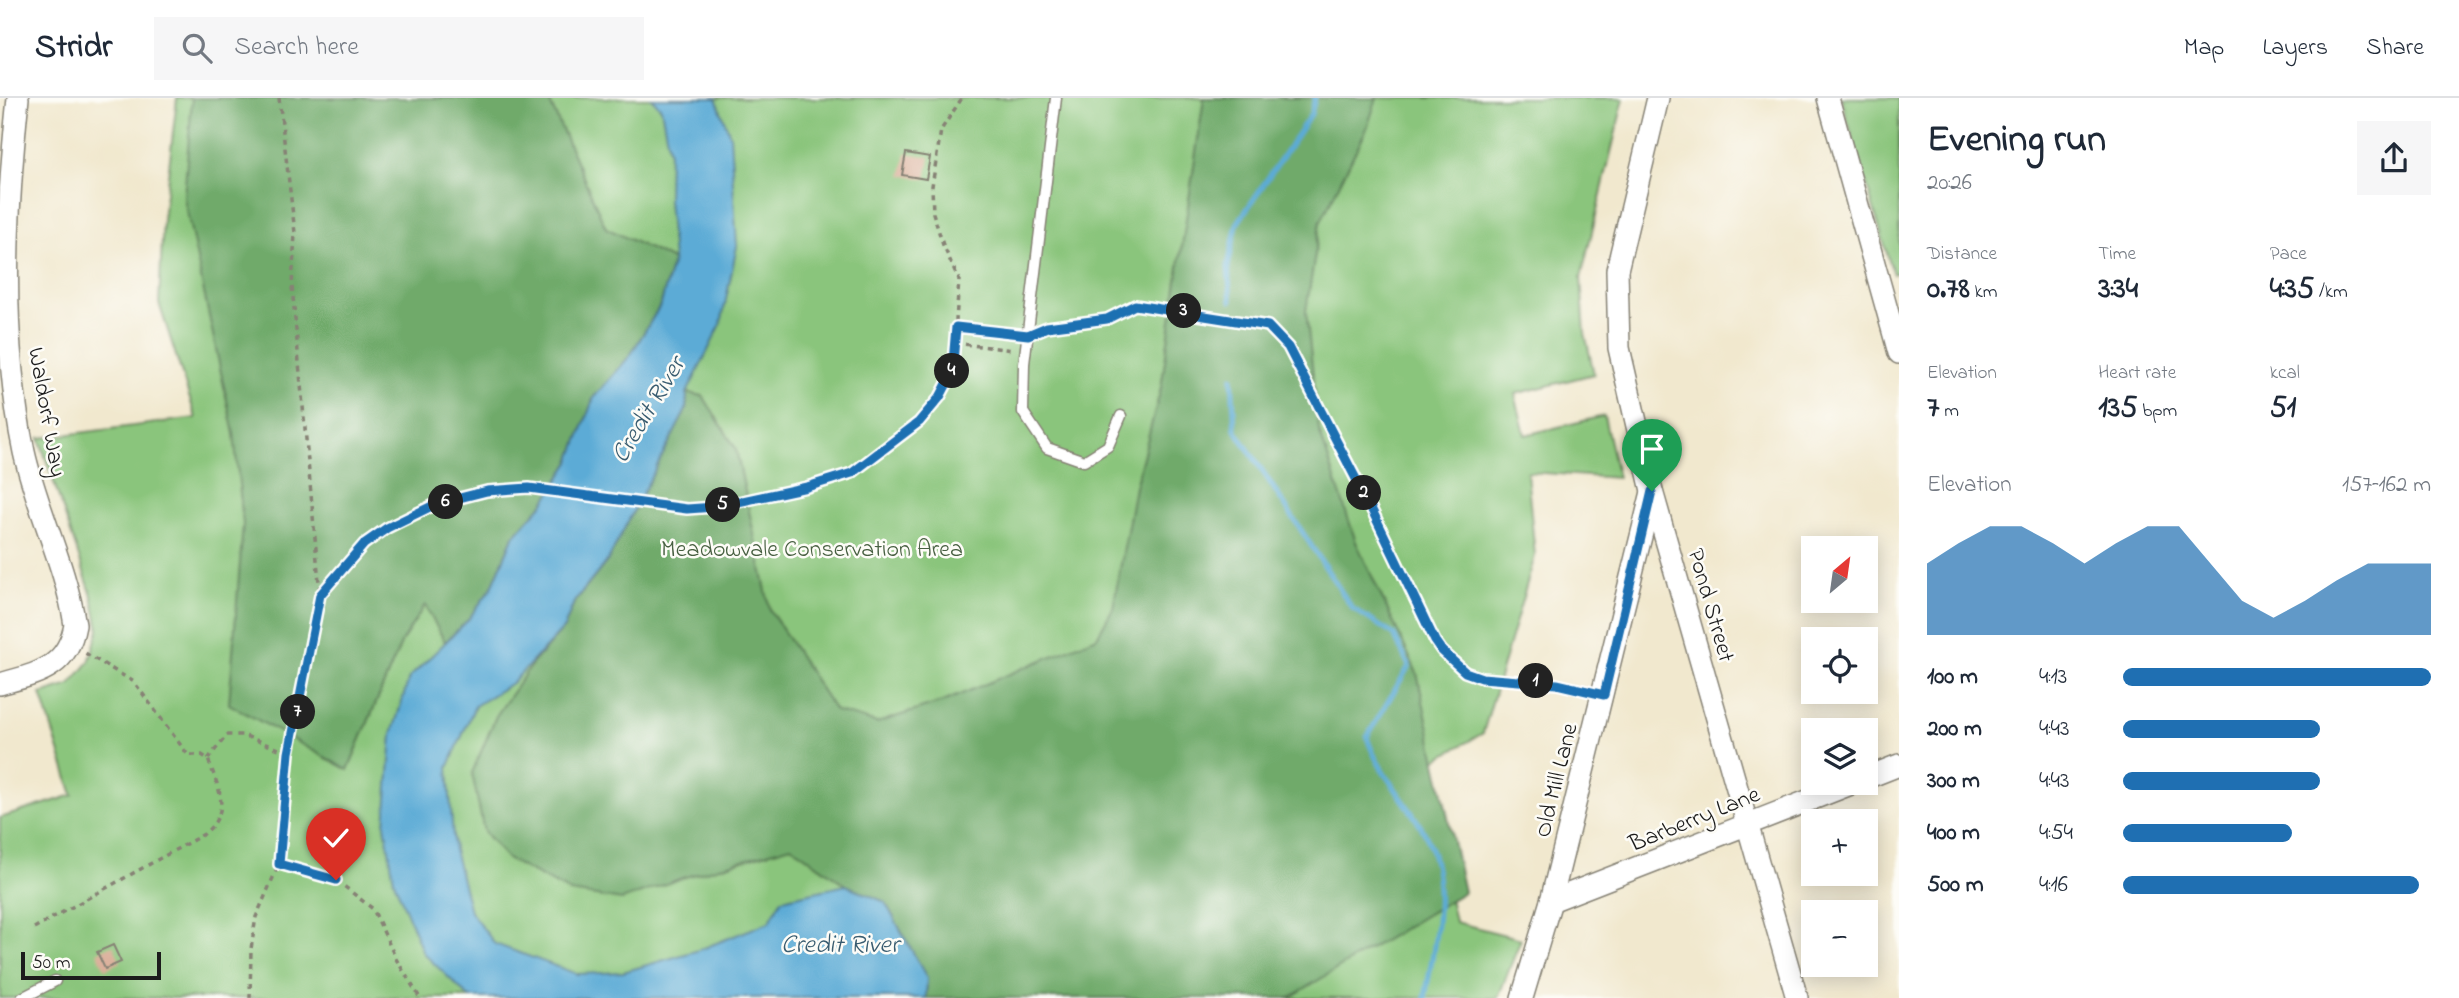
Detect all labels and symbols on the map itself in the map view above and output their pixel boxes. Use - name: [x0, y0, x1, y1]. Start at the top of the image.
- pin: 3: [1166, 294, 1202, 328]
- street label: Waldorf Way: [16, 345, 74, 480]
- water label: Credit River: [603, 348, 698, 471]
- pin: 4: [934, 354, 970, 388]
- pin: [1622, 419, 1682, 491]
- pin: 2: [1346, 476, 1382, 510]
- pin: 6: [428, 484, 464, 520]
- pin: 5: [706, 488, 740, 522]
- park label: Meadowvale Conservation Area: [661, 533, 963, 568]
- north arrow: [1801, 536, 1878, 612]
- street label: Pond Street: [1677, 545, 1743, 667]
- pin: 1: [1518, 664, 1554, 698]
- pin: 7: [280, 694, 316, 730]
- street label: Old Mill Lane: [1526, 720, 1589, 841]
- street label: Barberry Lane: [1623, 778, 1766, 864]
- pin: [306, 808, 366, 880]
- water label: Credit River: [781, 927, 902, 965]
- scale bar: [21, 949, 161, 981]

